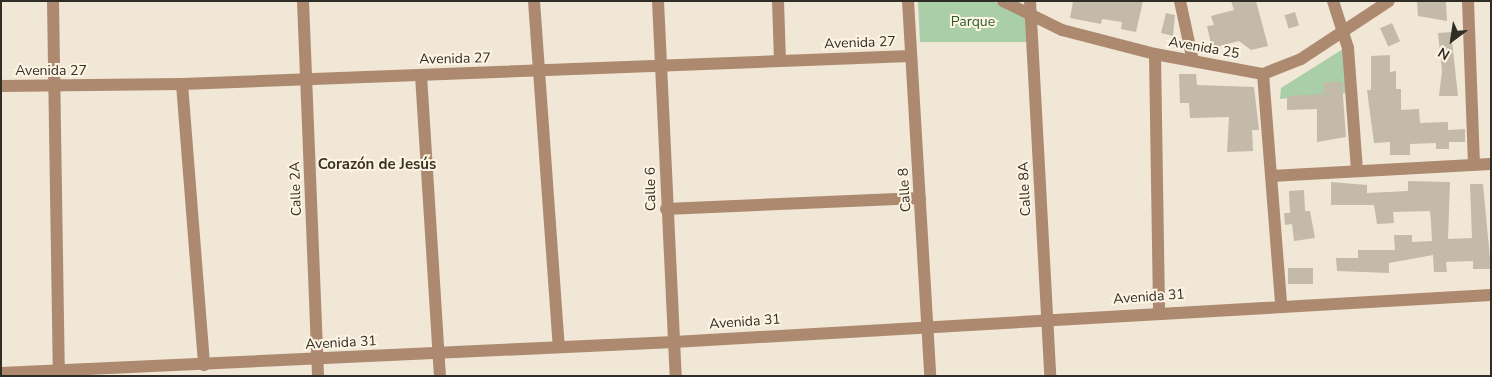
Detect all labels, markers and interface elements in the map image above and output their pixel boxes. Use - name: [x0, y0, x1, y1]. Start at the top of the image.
- park label: Parque: [951, 14, 995, 30]
- north arrow: [1427, 15, 1477, 65]
- street label: Avenida 27: [824, 33, 896, 53]
- street label: Avenida 25: [1167, 34, 1241, 62]
- text: N: [1435, 42, 1453, 64]
- street label: Avenida 27: [419, 50, 491, 68]
- street label: Avenida 27: [15, 63, 87, 79]
- district label: Corazón de Jesús: [318, 156, 436, 174]
- street label: Calle 2A: [287, 161, 305, 217]
- street label: Calle 8A: [1015, 161, 1035, 217]
- street label: Calle 6: [642, 167, 660, 211]
- street label: Calle 8: [895, 167, 915, 213]
- street label: Avenida 31: [1113, 286, 1185, 308]
- street label: Avenida 31: [709, 311, 781, 333]
- street label: Avenida 31: [305, 333, 377, 353]

